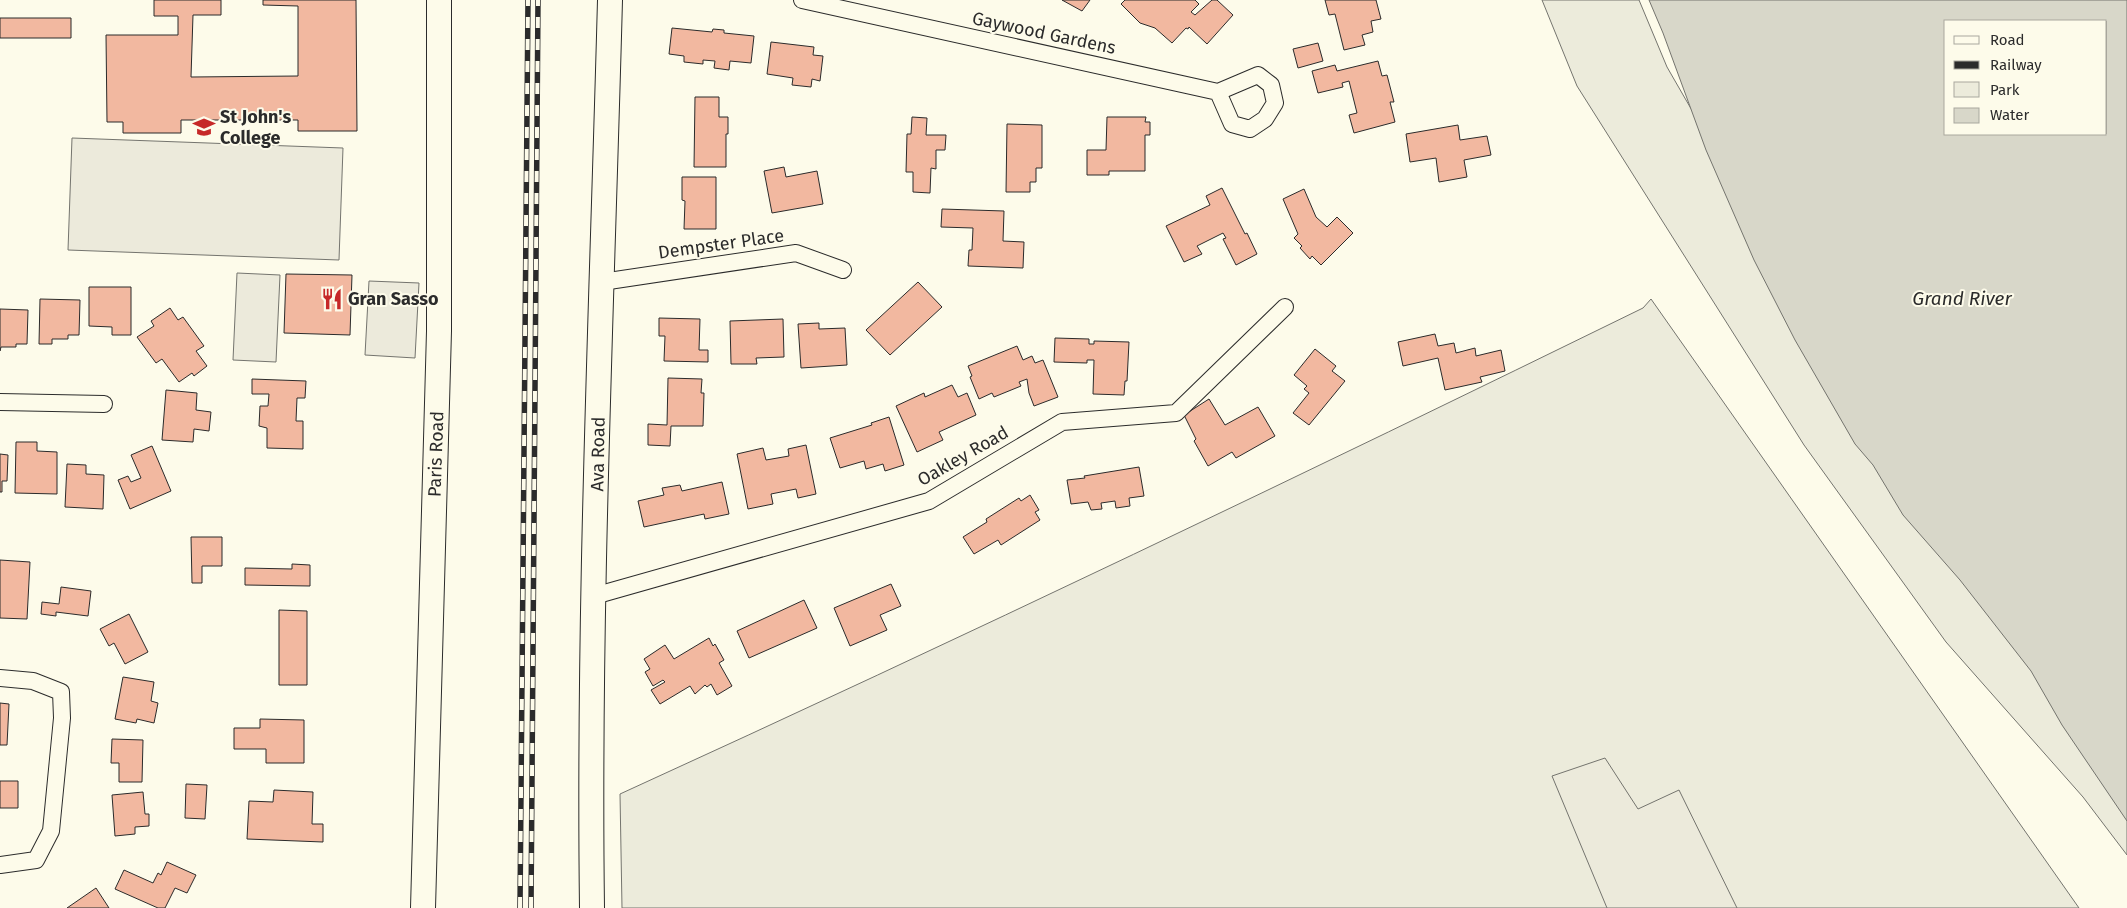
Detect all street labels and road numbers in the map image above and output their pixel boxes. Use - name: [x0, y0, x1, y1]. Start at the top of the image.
- street label: Gaywood Gardens: [970, 7, 1118, 59]
- street label: Dempster Place: [657, 224, 785, 264]
- street label: Paris Road: [424, 411, 448, 497]
- street label: Ava Road: [586, 416, 610, 492]
- street label: Oakley Road: [914, 421, 1012, 491]

